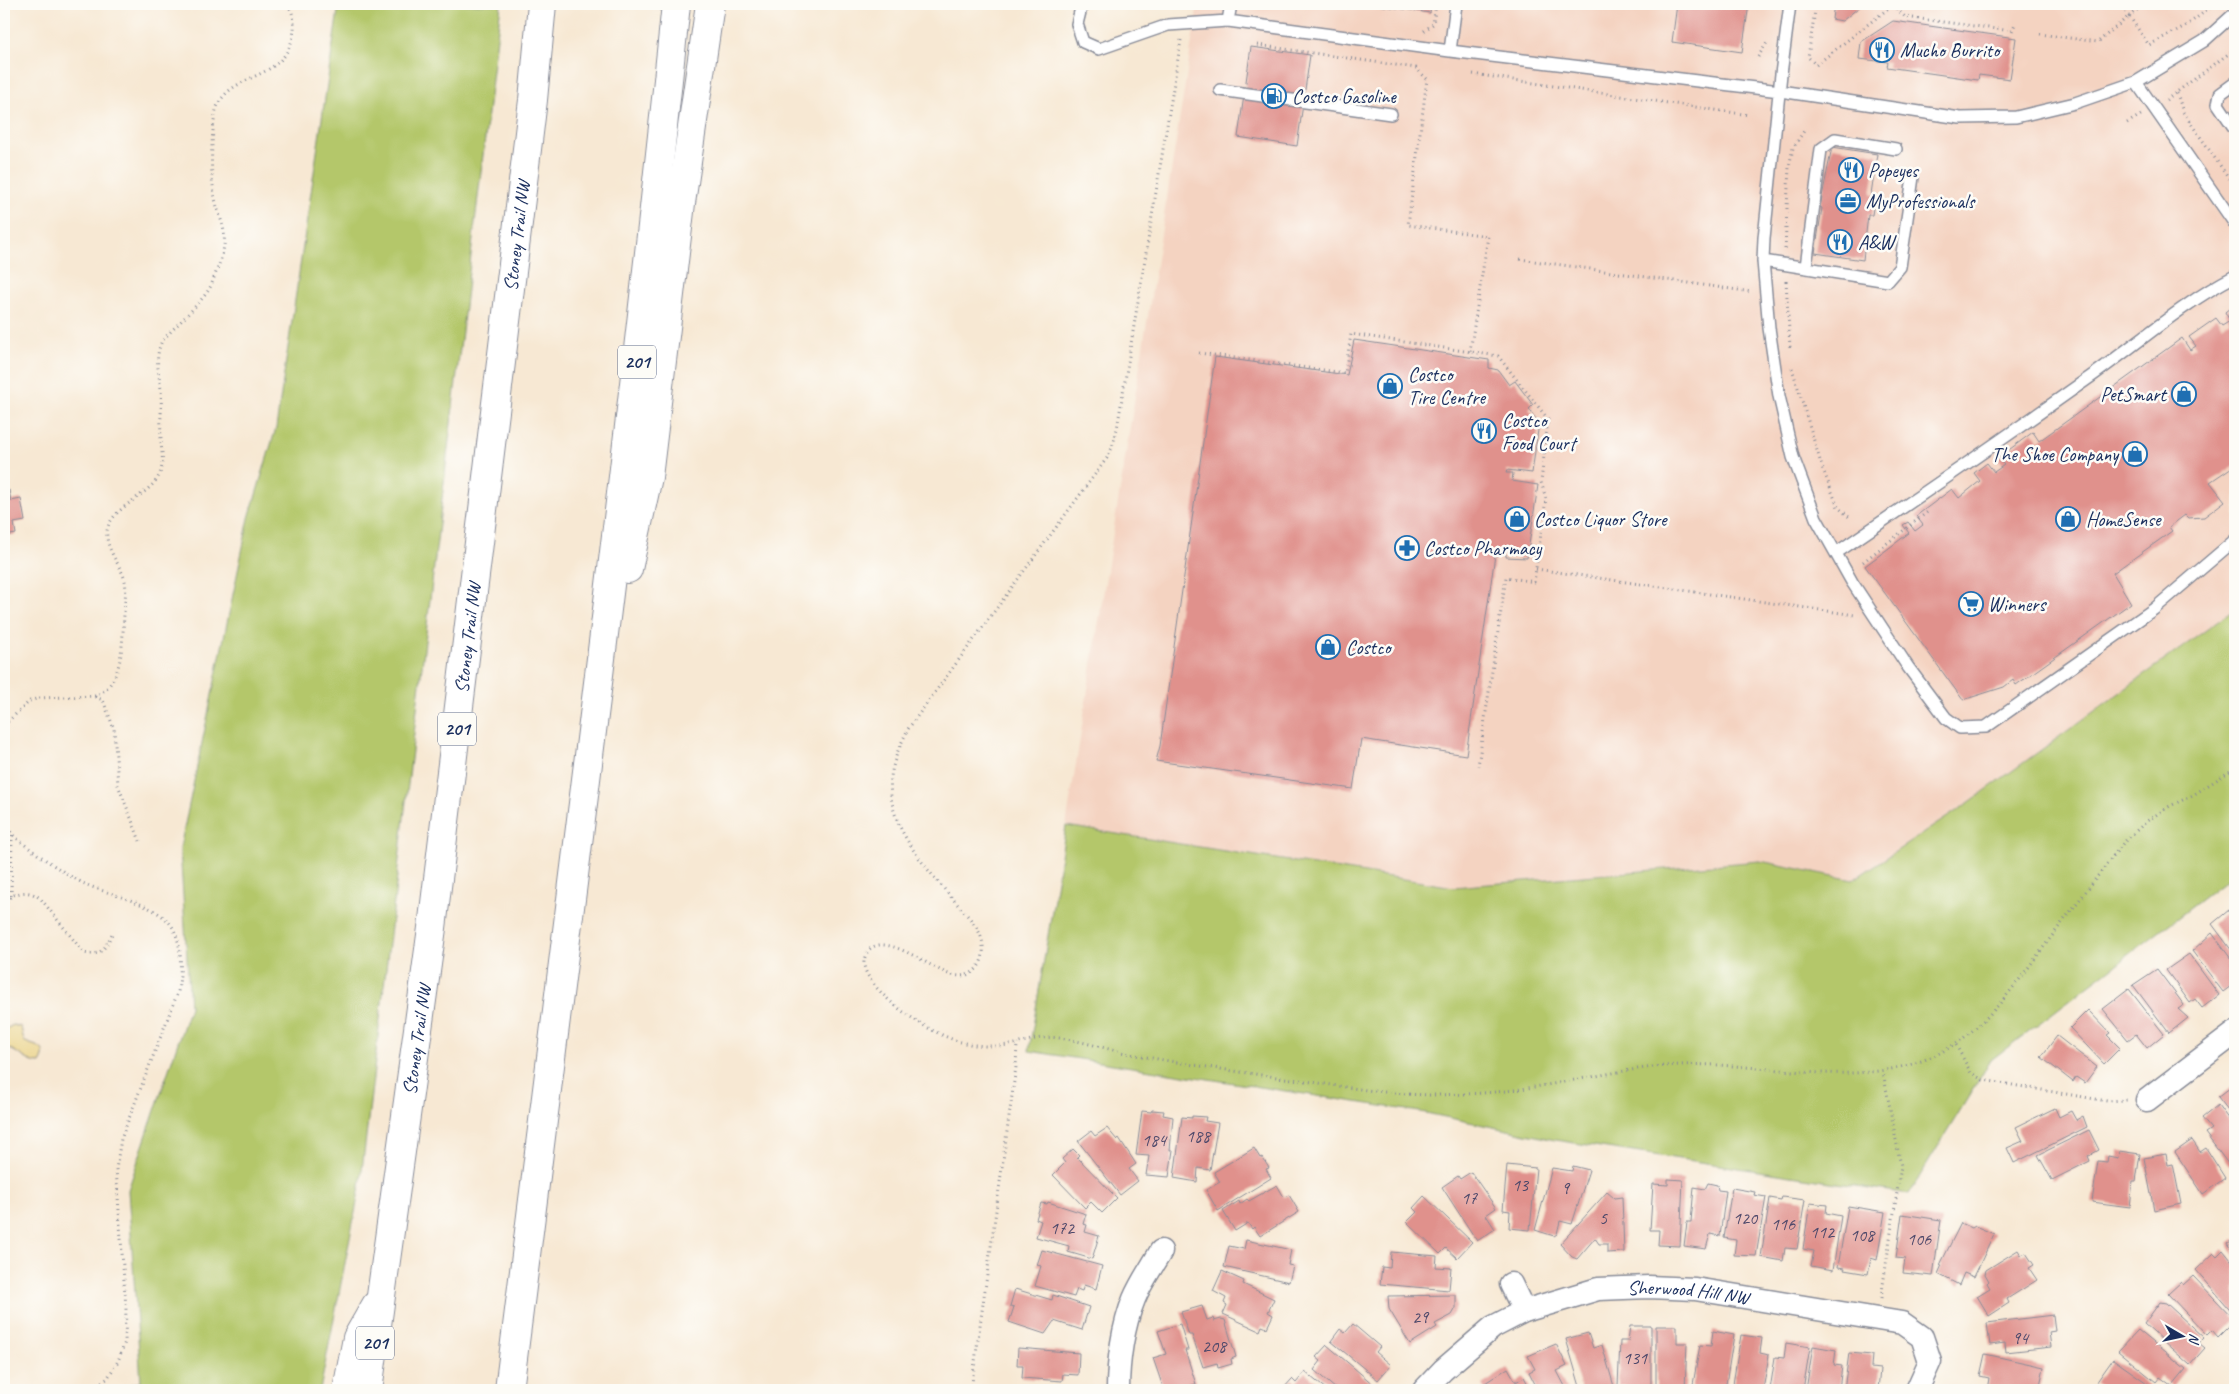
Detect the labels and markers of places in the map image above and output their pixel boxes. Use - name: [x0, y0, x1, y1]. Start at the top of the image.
- restaurant icon: Mucho Burrito: [1869, 37, 1895, 63]
- place label: Mucho Burrito: [1900, 38, 2001, 63]
- fuel station icon: Costco Gasoline: [1261, 83, 1287, 109]
- place label: Costco Gasoline: [1292, 84, 1397, 109]
- restaurant icon: Popeyes: [1838, 157, 1864, 183]
- place label: Popeyes: [1868, 158, 1920, 183]
- office icon: MyProfessionals: [1835, 188, 1861, 214]
- place label: MyProfessionals: [1866, 189, 1976, 214]
- restaurant icon: A&W: [1827, 229, 1853, 255]
- place label: A&W: [1858, 230, 1897, 255]
- place label: Costco Tire Centre: [1408, 362, 1486, 410]
- shop icon: Costco Tire Centre: [1377, 373, 1403, 399]
- shop icon: PetSmart: [2171, 381, 2197, 407]
- place label: PetSmart: [2100, 382, 2168, 407]
- place label: Costco Food Court: [1502, 408, 1579, 456]
- restaurant icon: Costco Food Court: [1471, 418, 1497, 444]
- shop icon: The Shoe Company: [2122, 441, 2148, 467]
- place label: The Shoe Company: [1991, 442, 2120, 467]
- shop icon: Costco Liquor Store: [1504, 506, 1530, 532]
- shop icon: HomeSense: [2055, 506, 2081, 532]
- place label: Costco Liquor Store: [1534, 507, 1668, 532]
- place label: HomeSense: [2086, 507, 2162, 532]
- pharmacy icon: Costco Pharmacy: [1394, 535, 1420, 561]
- place label: Costco Pharmacy: [1424, 536, 1542, 561]
- supermarket icon: Winners: [1958, 591, 1984, 617]
- place label: Winners: [1988, 592, 2047, 617]
- shop icon: Costco: [1315, 634, 1341, 660]
- place label: Costco: [1346, 635, 1392, 660]

